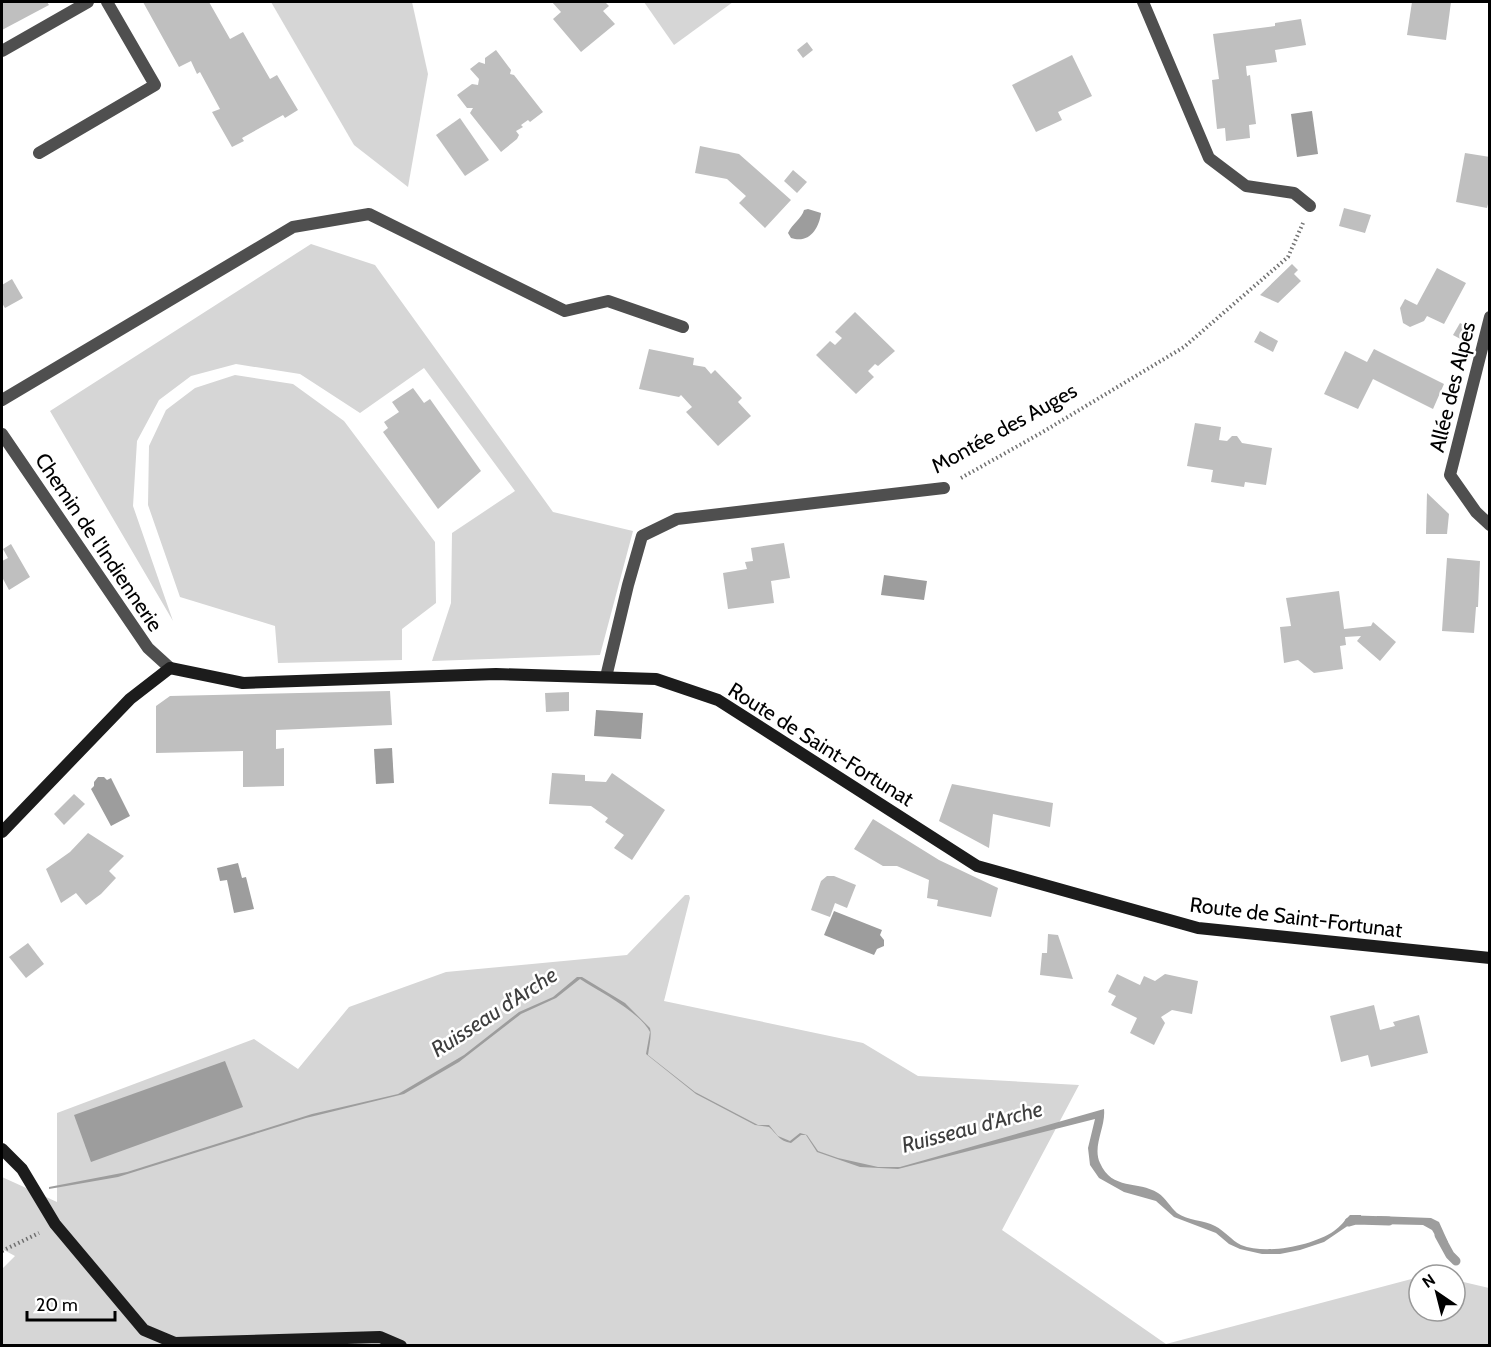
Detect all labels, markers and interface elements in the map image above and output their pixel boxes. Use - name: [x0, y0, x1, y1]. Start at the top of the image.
- street label: Allée des Alpes: [1424, 319, 1480, 455]
- street label: Montée des Auges: [927, 378, 1081, 478]
- street label: Chemin de l'Indiennerie: [30, 448, 168, 636]
- street label: Route de Saint-Fortunat: [724, 677, 918, 811]
- street label: Route de Saint-Fortunat: [1188, 892, 1404, 942]
- water label: Ruisseau d'Arche: [426, 961, 562, 1063]
- water label: Ruisseau d'Arche: [898, 1095, 1046, 1159]
- north arrow: [1407, 1263, 1467, 1323]
- text: N: [1419, 1270, 1439, 1292]
- scale bar: [27, 1284, 116, 1322]
- text: 20 m: [36, 1294, 78, 1316]

